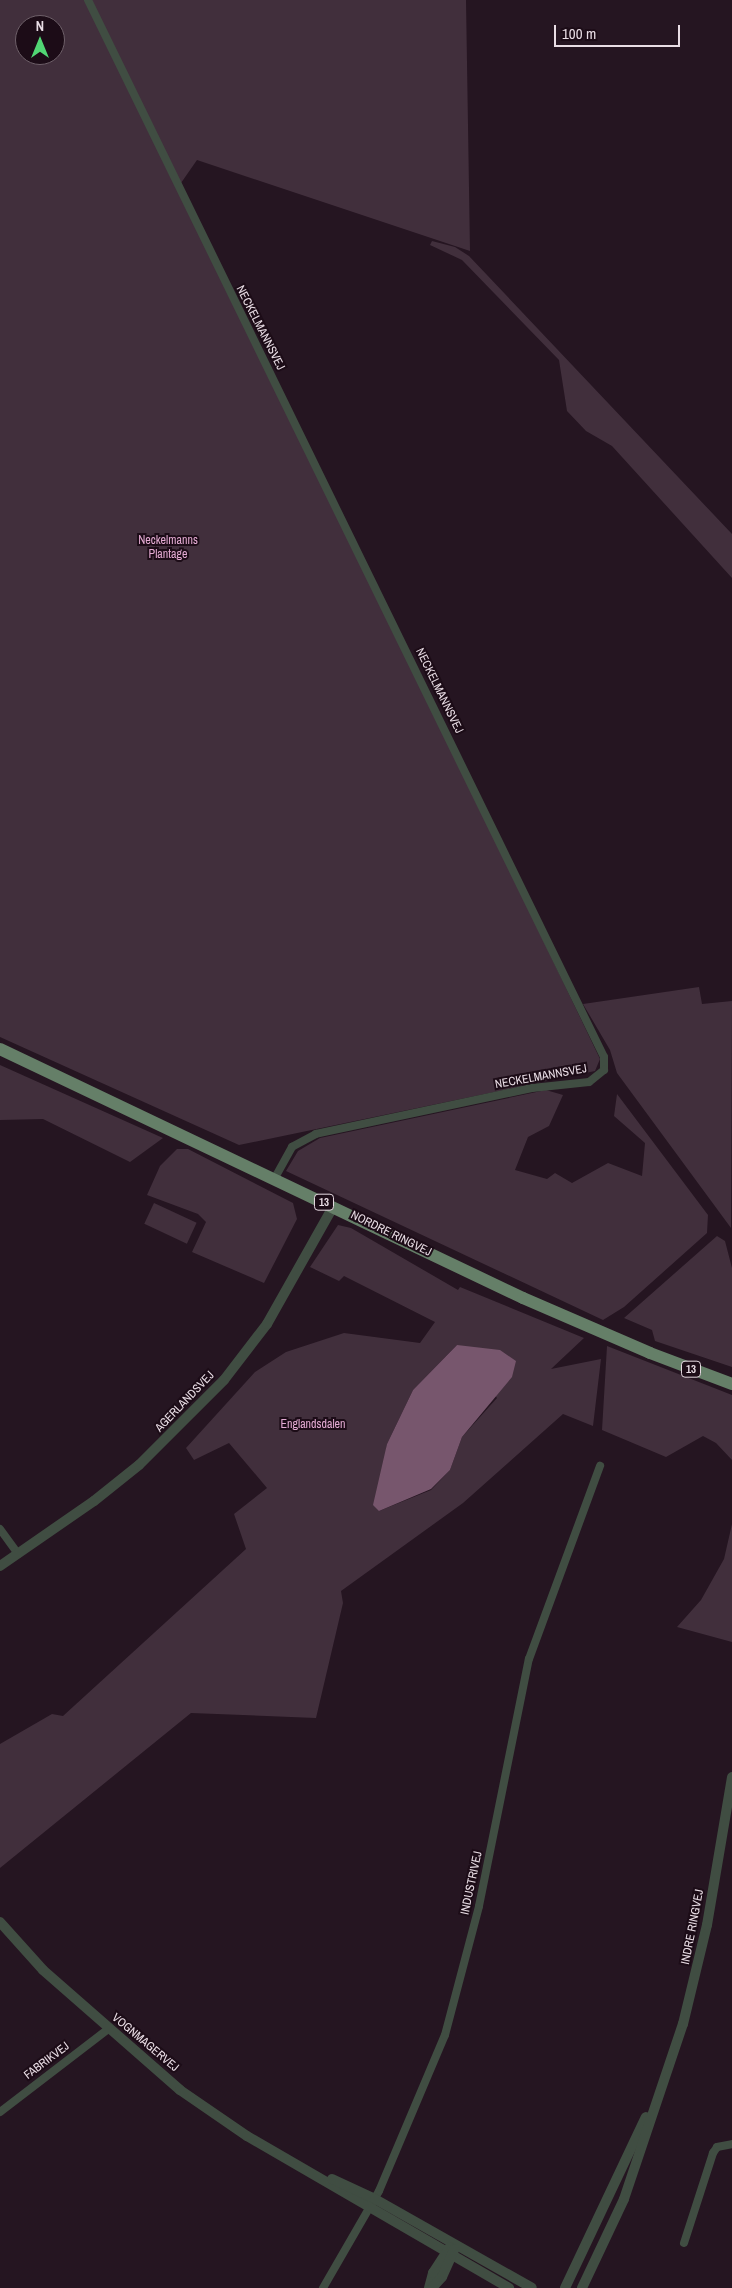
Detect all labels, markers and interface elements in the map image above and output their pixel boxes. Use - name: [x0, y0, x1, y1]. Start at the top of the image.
- north arrow: [15, 15, 65, 65]
- scale bar: [557, 15, 683, 47]
- text: N: [36, 17, 44, 35]
- text: 100 m: [562, 23, 596, 44]
- street label: NECKELMANNSVEJ: [232, 283, 288, 373]
- park label: Neckelmanns Plantage: [138, 534, 198, 562]
- street label: NECKELMANNSVEJ: [412, 646, 466, 736]
- street label: NECKELMANNSVEJ: [494, 1062, 588, 1092]
- road number: 13: [313, 1194, 335, 1210]
- street label: NORDRE RINGVEJ: [348, 1208, 434, 1260]
- road number: 13: [680, 1360, 702, 1378]
- street label: AGERLANDSVEJ: [152, 1369, 218, 1435]
- park label: Englandsdalen: [280, 1418, 346, 1432]
- street label: INDUSTRIVEJ: [458, 1850, 486, 1916]
- street label: INDRE RINGVEJ: [679, 1888, 707, 1966]
- street label: VOGNMAGERVEJ: [109, 2011, 181, 2075]
- street label: FABRIKVEJ: [21, 2039, 73, 2083]

